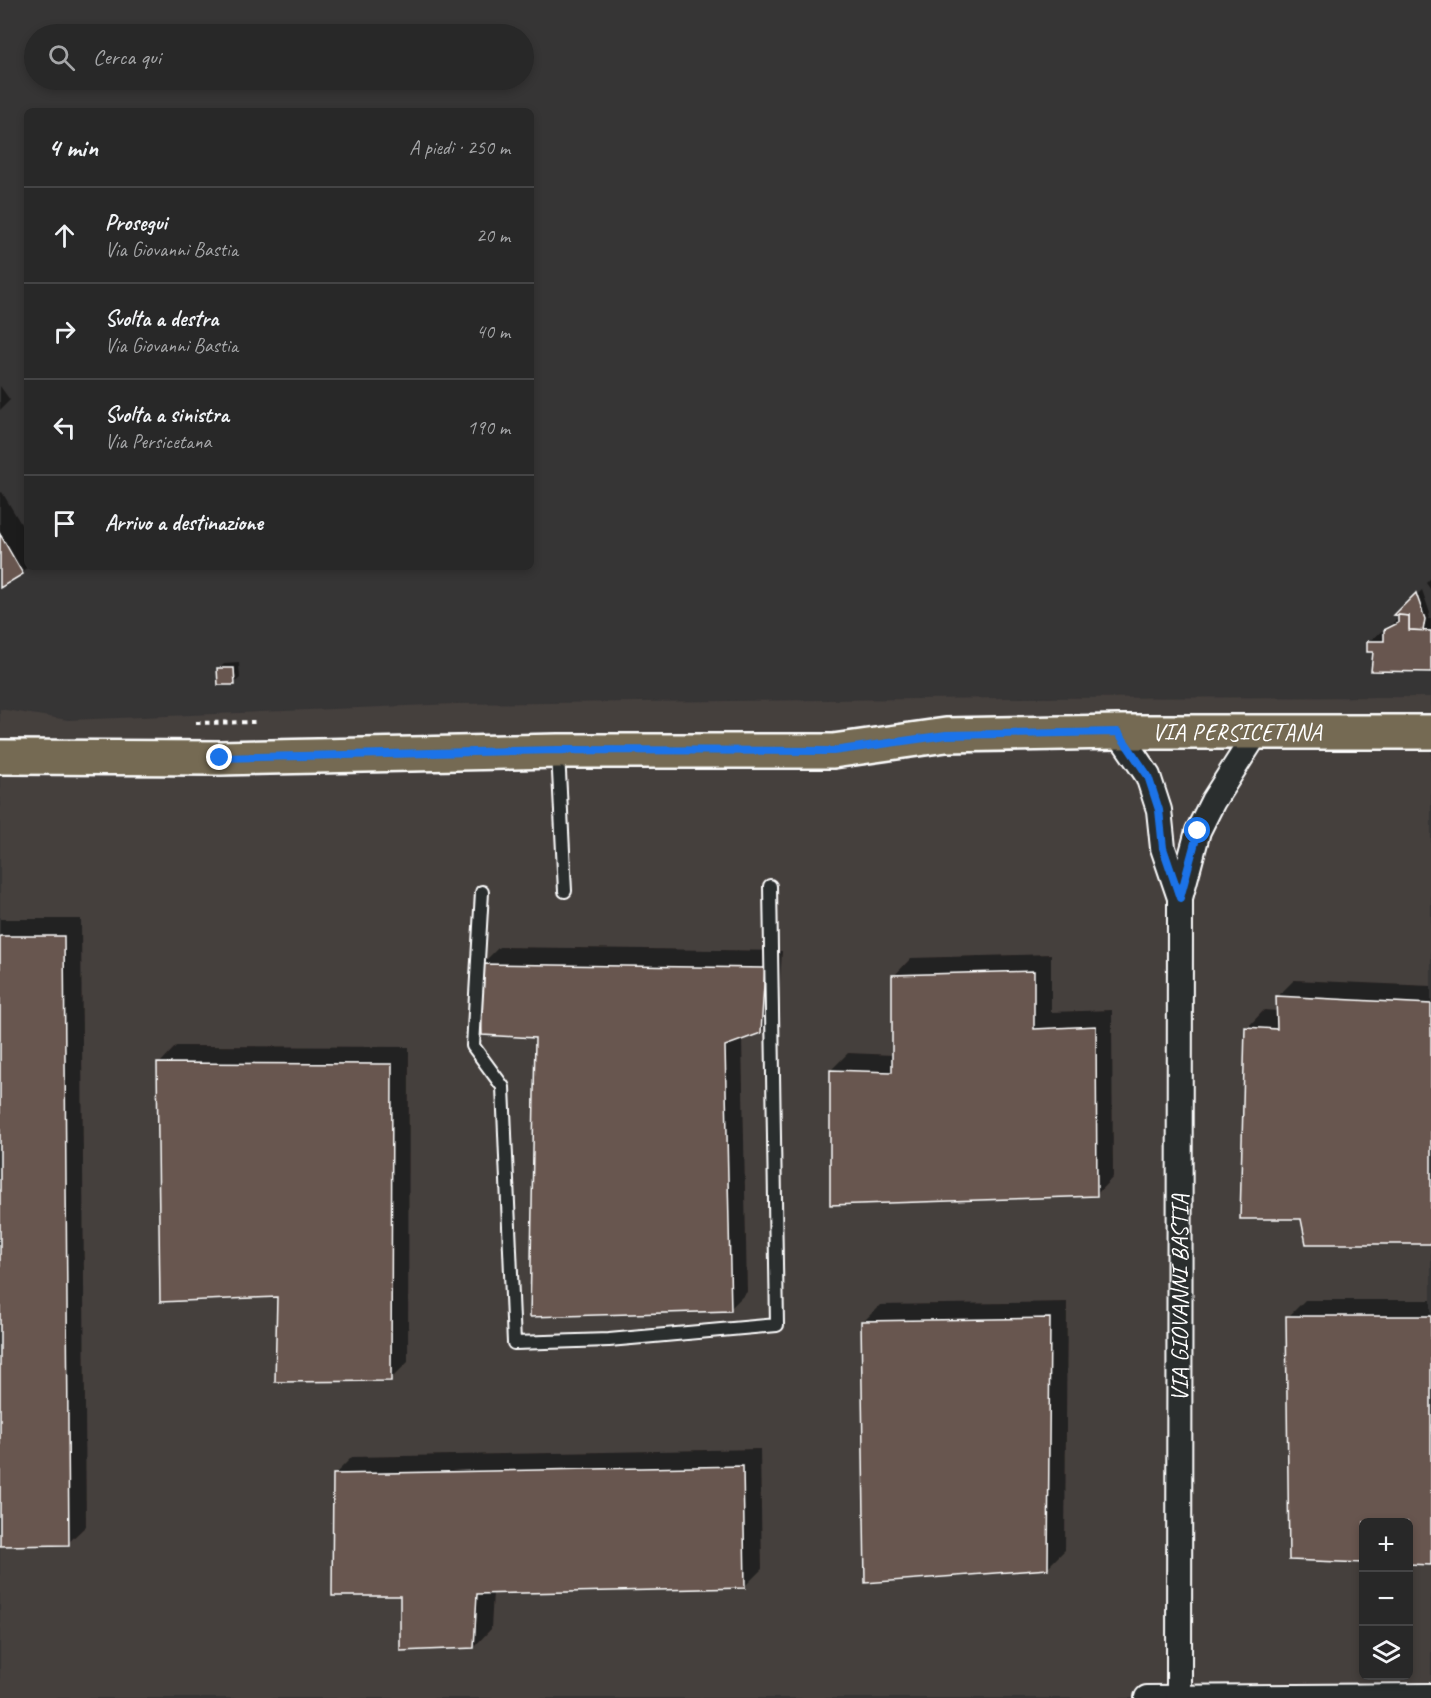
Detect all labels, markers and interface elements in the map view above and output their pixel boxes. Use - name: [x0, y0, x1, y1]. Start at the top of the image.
- search box: [24, 24, 534, 90]
- icon: search: [45, 41, 78, 74]
- text: Cerca qui: [93, 43, 161, 71]
- text: 4 min: [48, 131, 98, 164]
- text: A piedi · 250 m: [409, 135, 510, 160]
- text: Prosegui: [105, 209, 167, 237]
- icon: ahead: [48, 219, 81, 252]
- text: 20 m: [476, 223, 510, 248]
- text: Via Giovanni Bastia: [105, 237, 238, 262]
- text: Svolta a destra: [105, 305, 218, 333]
- icon: right: [48, 315, 81, 348]
- text: 40 m: [476, 319, 510, 344]
- text: Via Giovanni Bastia: [105, 333, 238, 358]
- text: Svolta a sinistra: [105, 401, 229, 429]
- icon: left: [48, 411, 81, 444]
- text: 190 m: [467, 415, 510, 440]
- text: Via Persicetana: [105, 429, 211, 454]
- icon: arrive: [48, 507, 81, 540]
- text: Arrivo a destinazione: [105, 509, 263, 537]
- street label: VIA PERSICETANA: [1152, 717, 1323, 747]
- route end: [206, 744, 232, 770]
- route start: [1184, 817, 1210, 843]
- street label: VIA GIOVANNI BASTIA: [1164, 1193, 1195, 1402]
- map controls: [1359, 1518, 1413, 1680]
- button: +: [1359, 1518, 1413, 1572]
- button: −: [1359, 1572, 1413, 1626]
- button: layers: [1359, 1626, 1413, 1680]

